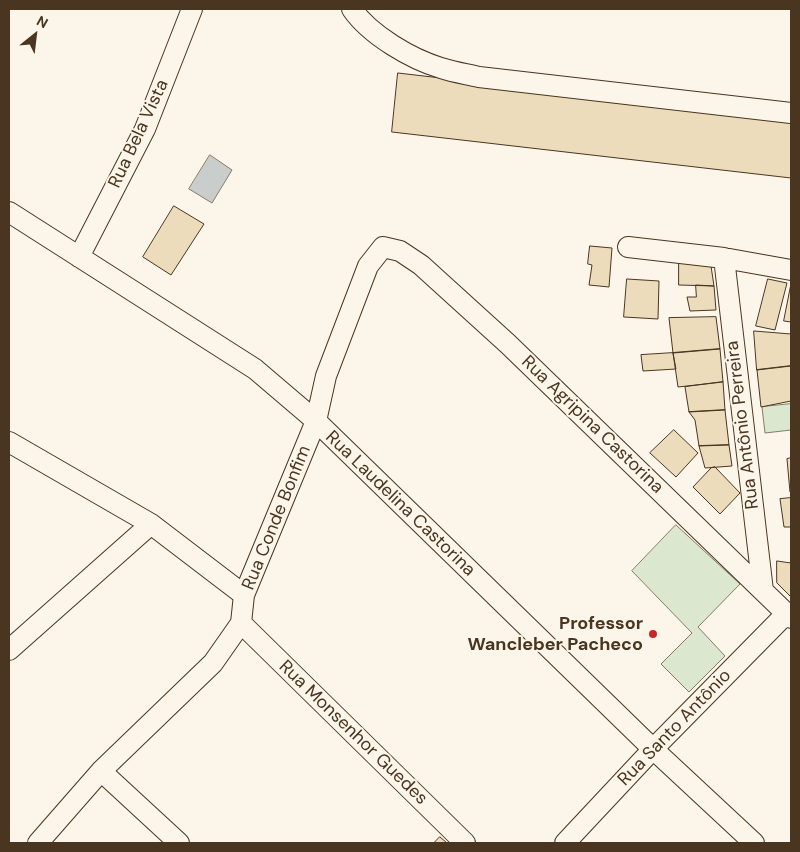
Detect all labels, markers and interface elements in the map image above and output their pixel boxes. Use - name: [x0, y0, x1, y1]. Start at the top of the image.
- north arrow: [10, 10, 60, 60]
- text: N: [33, 12, 51, 32]
- street label: Rua Bela Vista: [104, 76, 174, 192]
- street label: Rua Antônio Perreira: [722, 340, 764, 510]
- street label: Rua Agripina Castorina: [517, 352, 667, 498]
- street label: Rua Laudelina Castorina: [321, 427, 479, 581]
- street label: Rua Conde Bonfim: [238, 443, 316, 593]
- place label: Professor Wancleber Pacheco: [467, 613, 643, 656]
- marker: Professor Wancleber Pacheco: [647, 628, 659, 640]
- street label: Rua Monsenhor Guedes: [274, 656, 432, 810]
- street label: Rua Santo Antônio: [614, 665, 736, 791]

